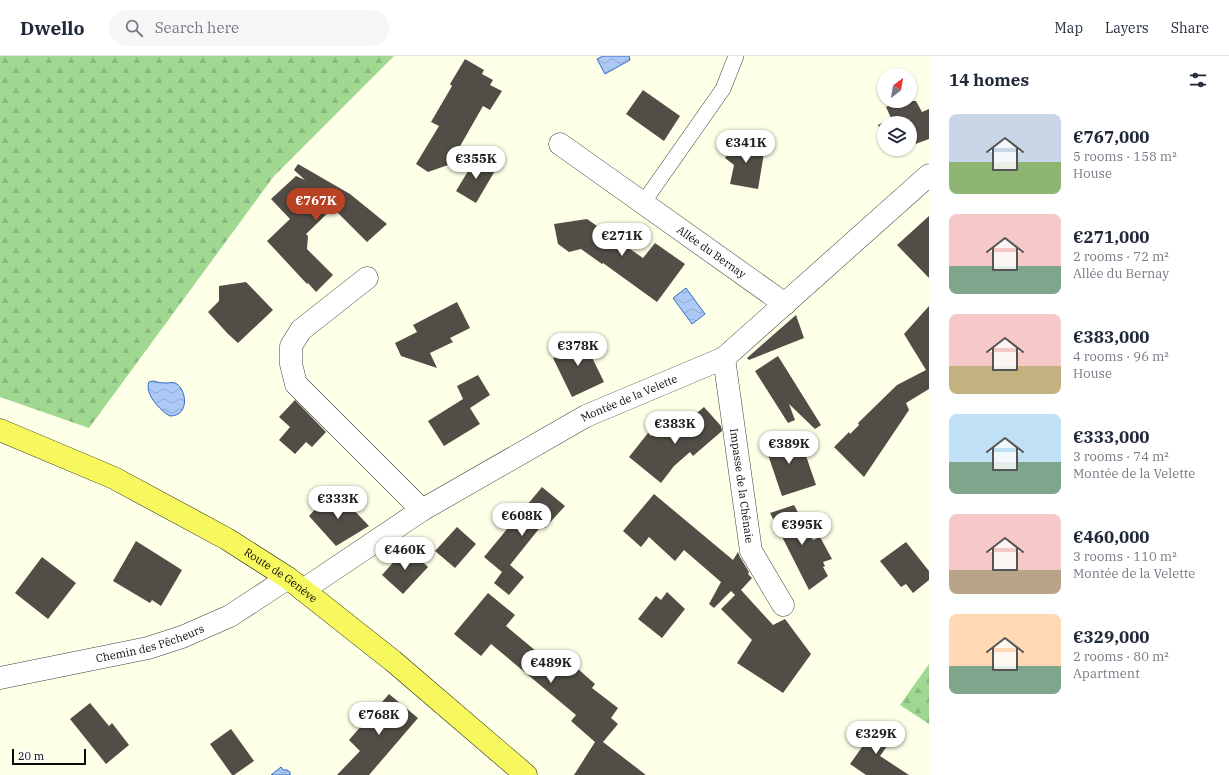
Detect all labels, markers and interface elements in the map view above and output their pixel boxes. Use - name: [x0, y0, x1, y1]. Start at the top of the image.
- search box: [109, 10, 389, 46]
- text: Dwello: [20, 16, 85, 40]
- icon: search: [123, 17, 145, 39]
- text: Search here: [155, 18, 239, 37]
- text: Map: [1055, 19, 1083, 37]
- text: Layers: [1105, 19, 1149, 37]
- text: Share: [1171, 19, 1209, 37]
- north arrow: [877, 68, 917, 108]
- map controls: [877, 68, 917, 156]
- text: 14 homes: [949, 69, 1029, 91]
- icon: filters: [1187, 69, 1209, 91]
- button: layers: [877, 116, 917, 156]
- text: €767,000: [1073, 126, 1150, 148]
- pin: €341K: [718, 130, 774, 164]
- icon: home: [981, 130, 1029, 178]
- text: €341K: [725, 134, 767, 151]
- pin: €355K: [448, 146, 504, 180]
- text: 5 rooms · 158 m²: [1073, 148, 1177, 165]
- text: €355K: [455, 150, 497, 167]
- text: House: [1073, 165, 1112, 182]
- pin: €767K: [288, 188, 344, 222]
- text: €767K: [295, 192, 337, 209]
- street label: Allée du Bernay: [674, 222, 749, 281]
- pin: €271K: [594, 223, 650, 257]
- text: €271,000: [1073, 226, 1150, 248]
- text: €271K: [601, 227, 643, 244]
- icon: home: [981, 230, 1029, 278]
- text: 2 rooms · 72 m²: [1073, 248, 1169, 265]
- text: Allée du Bernay: [1073, 265, 1169, 282]
- text: €383,000: [1073, 326, 1150, 348]
- icon: home: [981, 330, 1029, 378]
- pin: €378K: [550, 333, 606, 367]
- text: €378K: [557, 337, 599, 354]
- text: 4 rooms · 96 m²: [1073, 348, 1169, 365]
- text: House: [1073, 365, 1112, 382]
- street label: Montée de la Velette: [578, 371, 679, 425]
- pin: €383K: [647, 411, 703, 445]
- text: €383K: [654, 415, 696, 432]
- text: €333,000: [1073, 426, 1150, 448]
- street label: Impasse de la Chênaie: [727, 427, 757, 544]
- icon: home: [981, 430, 1029, 478]
- pin: €389K: [761, 431, 817, 465]
- text: €389K: [768, 435, 810, 452]
- text: 3 rooms · 74 m²: [1073, 448, 1169, 465]
- text: Montée de la Velette: [1073, 465, 1195, 482]
- pin: €333K: [310, 486, 366, 520]
- text: €333K: [317, 490, 359, 507]
- pin: €608K: [494, 503, 550, 537]
- text: €608K: [501, 507, 543, 524]
- pin: €395K: [774, 512, 830, 546]
- text: €395K: [781, 516, 823, 533]
- text: €460,000: [1073, 526, 1150, 548]
- icon: home: [981, 530, 1029, 578]
- pin: €460K: [377, 537, 433, 571]
- text: €460K: [384, 541, 426, 558]
- street label: Route de Genève: [242, 545, 320, 606]
- text: 3 rooms · 110 m²: [1073, 548, 1177, 565]
- text: Montée de la Velette: [1073, 565, 1195, 582]
- street label: Chemin des Pêcheurs: [95, 621, 206, 665]
- text: €329,000: [1073, 626, 1150, 648]
- icon: home: [981, 630, 1029, 678]
- text: 2 rooms · 80 m²: [1073, 648, 1169, 665]
- pin: €489K: [523, 650, 579, 684]
- text: €489K: [530, 654, 572, 671]
- text: Apartment: [1073, 665, 1140, 682]
- pin: €768K: [351, 702, 407, 736]
- text: €768K: [358, 706, 400, 723]
- pin: €329K: [848, 721, 904, 755]
- text: €329K: [855, 725, 897, 742]
- scale bar: [12, 747, 86, 766]
- text: 20 m: [18, 749, 44, 763]

